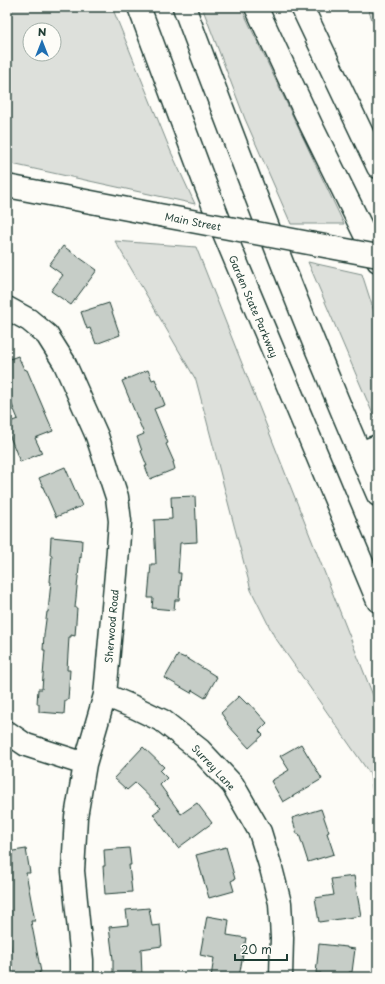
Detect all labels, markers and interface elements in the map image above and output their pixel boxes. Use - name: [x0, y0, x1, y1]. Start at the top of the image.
- north arrow: [22, 22, 62, 62]
- text: N: [38, 23, 47, 40]
- street label: Main Street: [164, 208, 222, 234]
- street label: Garden State Parkway: [225, 252, 282, 360]
- street label: Sherwood Road: [100, 588, 122, 663]
- street label: Surrey Lane: [189, 741, 239, 793]
- scale bar: [235, 936, 287, 962]
- text: 20 m: [241, 940, 272, 958]

